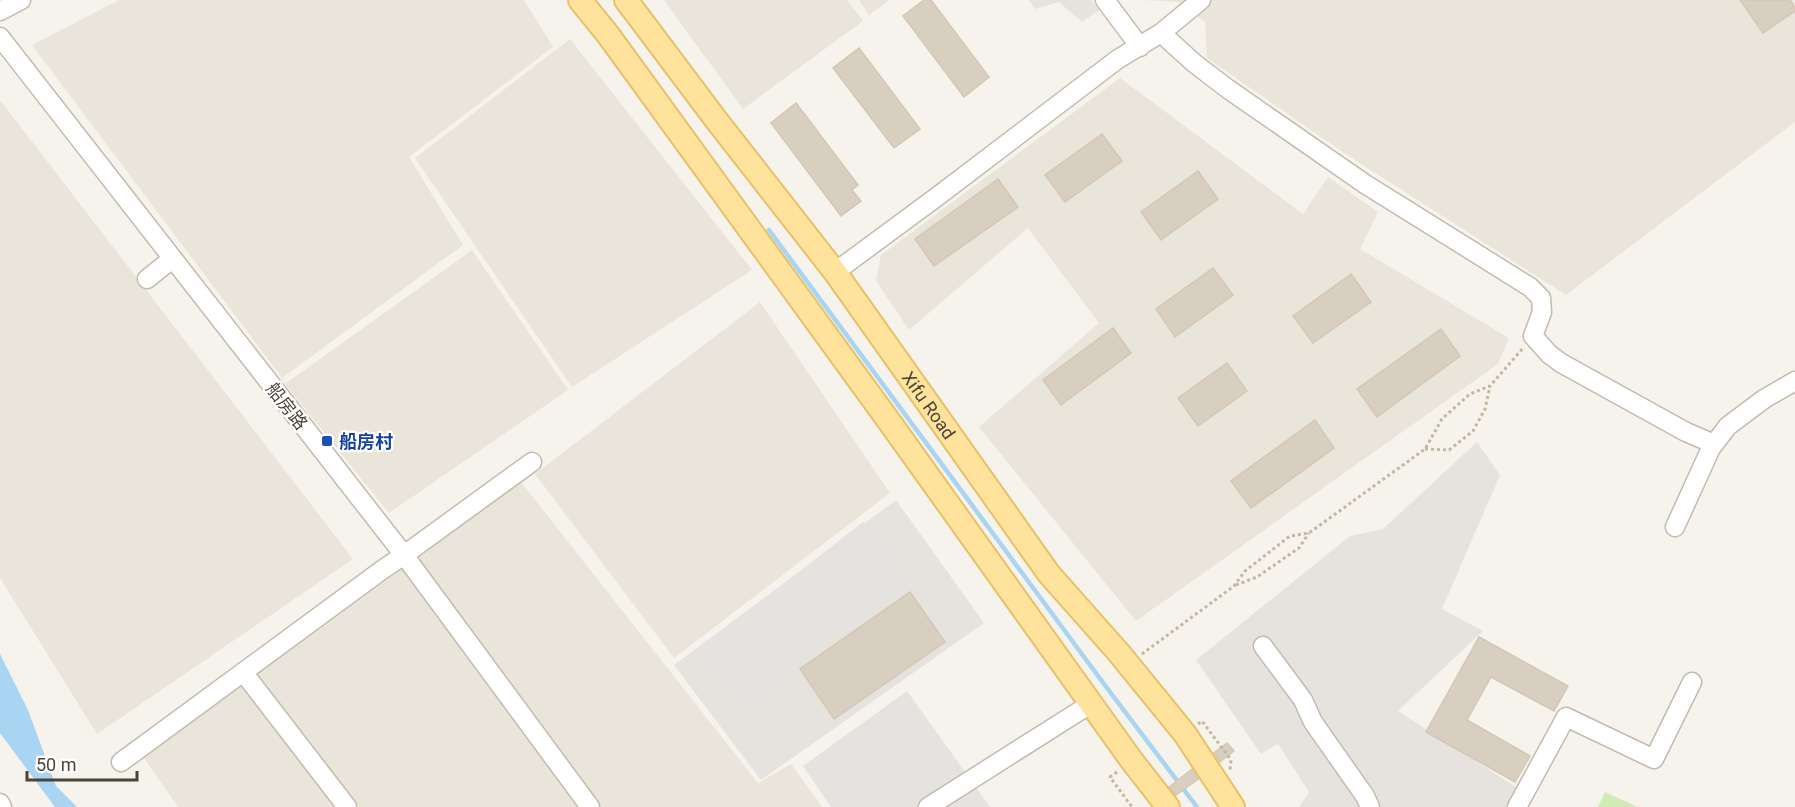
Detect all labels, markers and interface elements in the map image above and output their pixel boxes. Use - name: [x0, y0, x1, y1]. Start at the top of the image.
- street label: Xifu Road: [898, 367, 960, 443]
- street label: 船房路: [262, 378, 312, 434]
- place label: 船房村: [339, 431, 393, 452]
- marker: 船房村: [320, 434, 334, 448]
- scale bar: [27, 744, 136, 782]
- text: 50 m: [36, 754, 76, 775]

